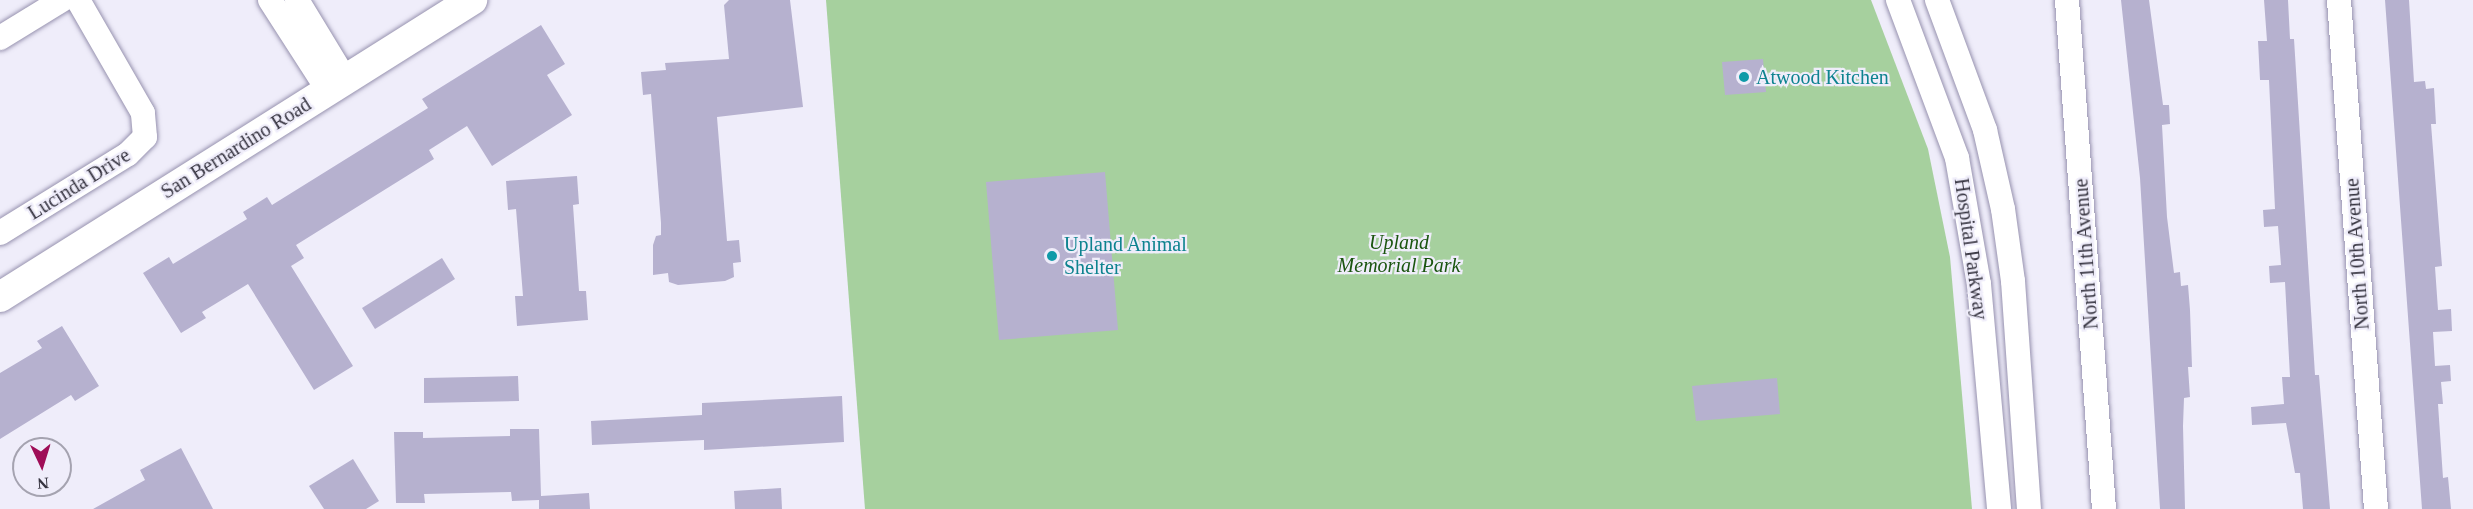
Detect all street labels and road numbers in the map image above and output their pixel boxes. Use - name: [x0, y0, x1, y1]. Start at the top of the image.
- street label: San Bernardino Road: [157, 92, 315, 204]
- street label: Lucinda Drive: [23, 143, 135, 225]
- street label: Hospital Parkway: [1949, 177, 1993, 321]
- street label: North 11th Avenue: [2069, 177, 2103, 331]
- street label: North 10th Avenue: [2340, 177, 2374, 331]

